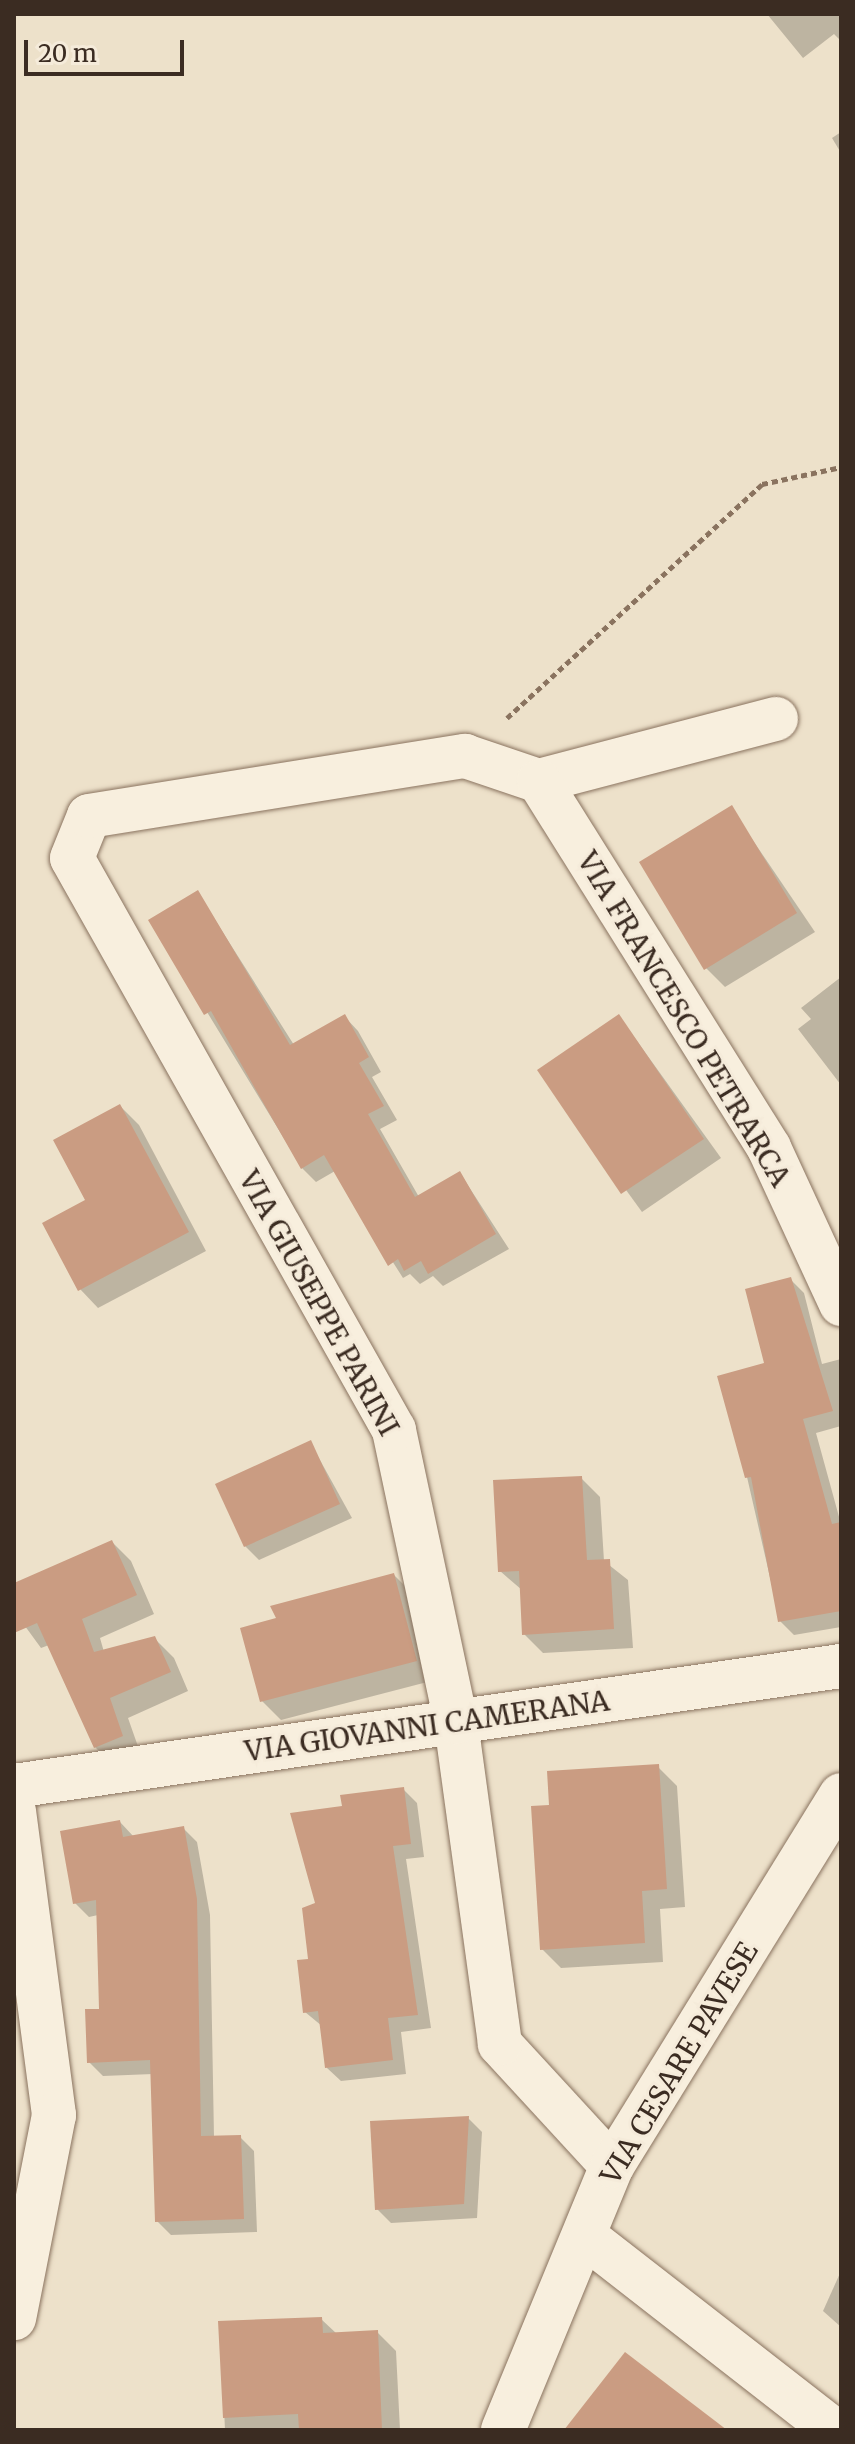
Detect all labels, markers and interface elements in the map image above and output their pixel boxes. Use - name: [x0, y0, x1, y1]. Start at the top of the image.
- scale bar: [28, 24, 188, 74]
- text: 20 m: [38, 38, 97, 69]
- street label: VIA FRANCESCO PETRARCA: [571, 846, 797, 1192]
- street label: VIA GIUSEPPE PARINI: [232, 1165, 406, 1441]
- street label: VIA GIOVANNI CAMERANA: [242, 1684, 612, 1768]
- street label: VIA CESARE PAVESE: [593, 1936, 765, 2190]

